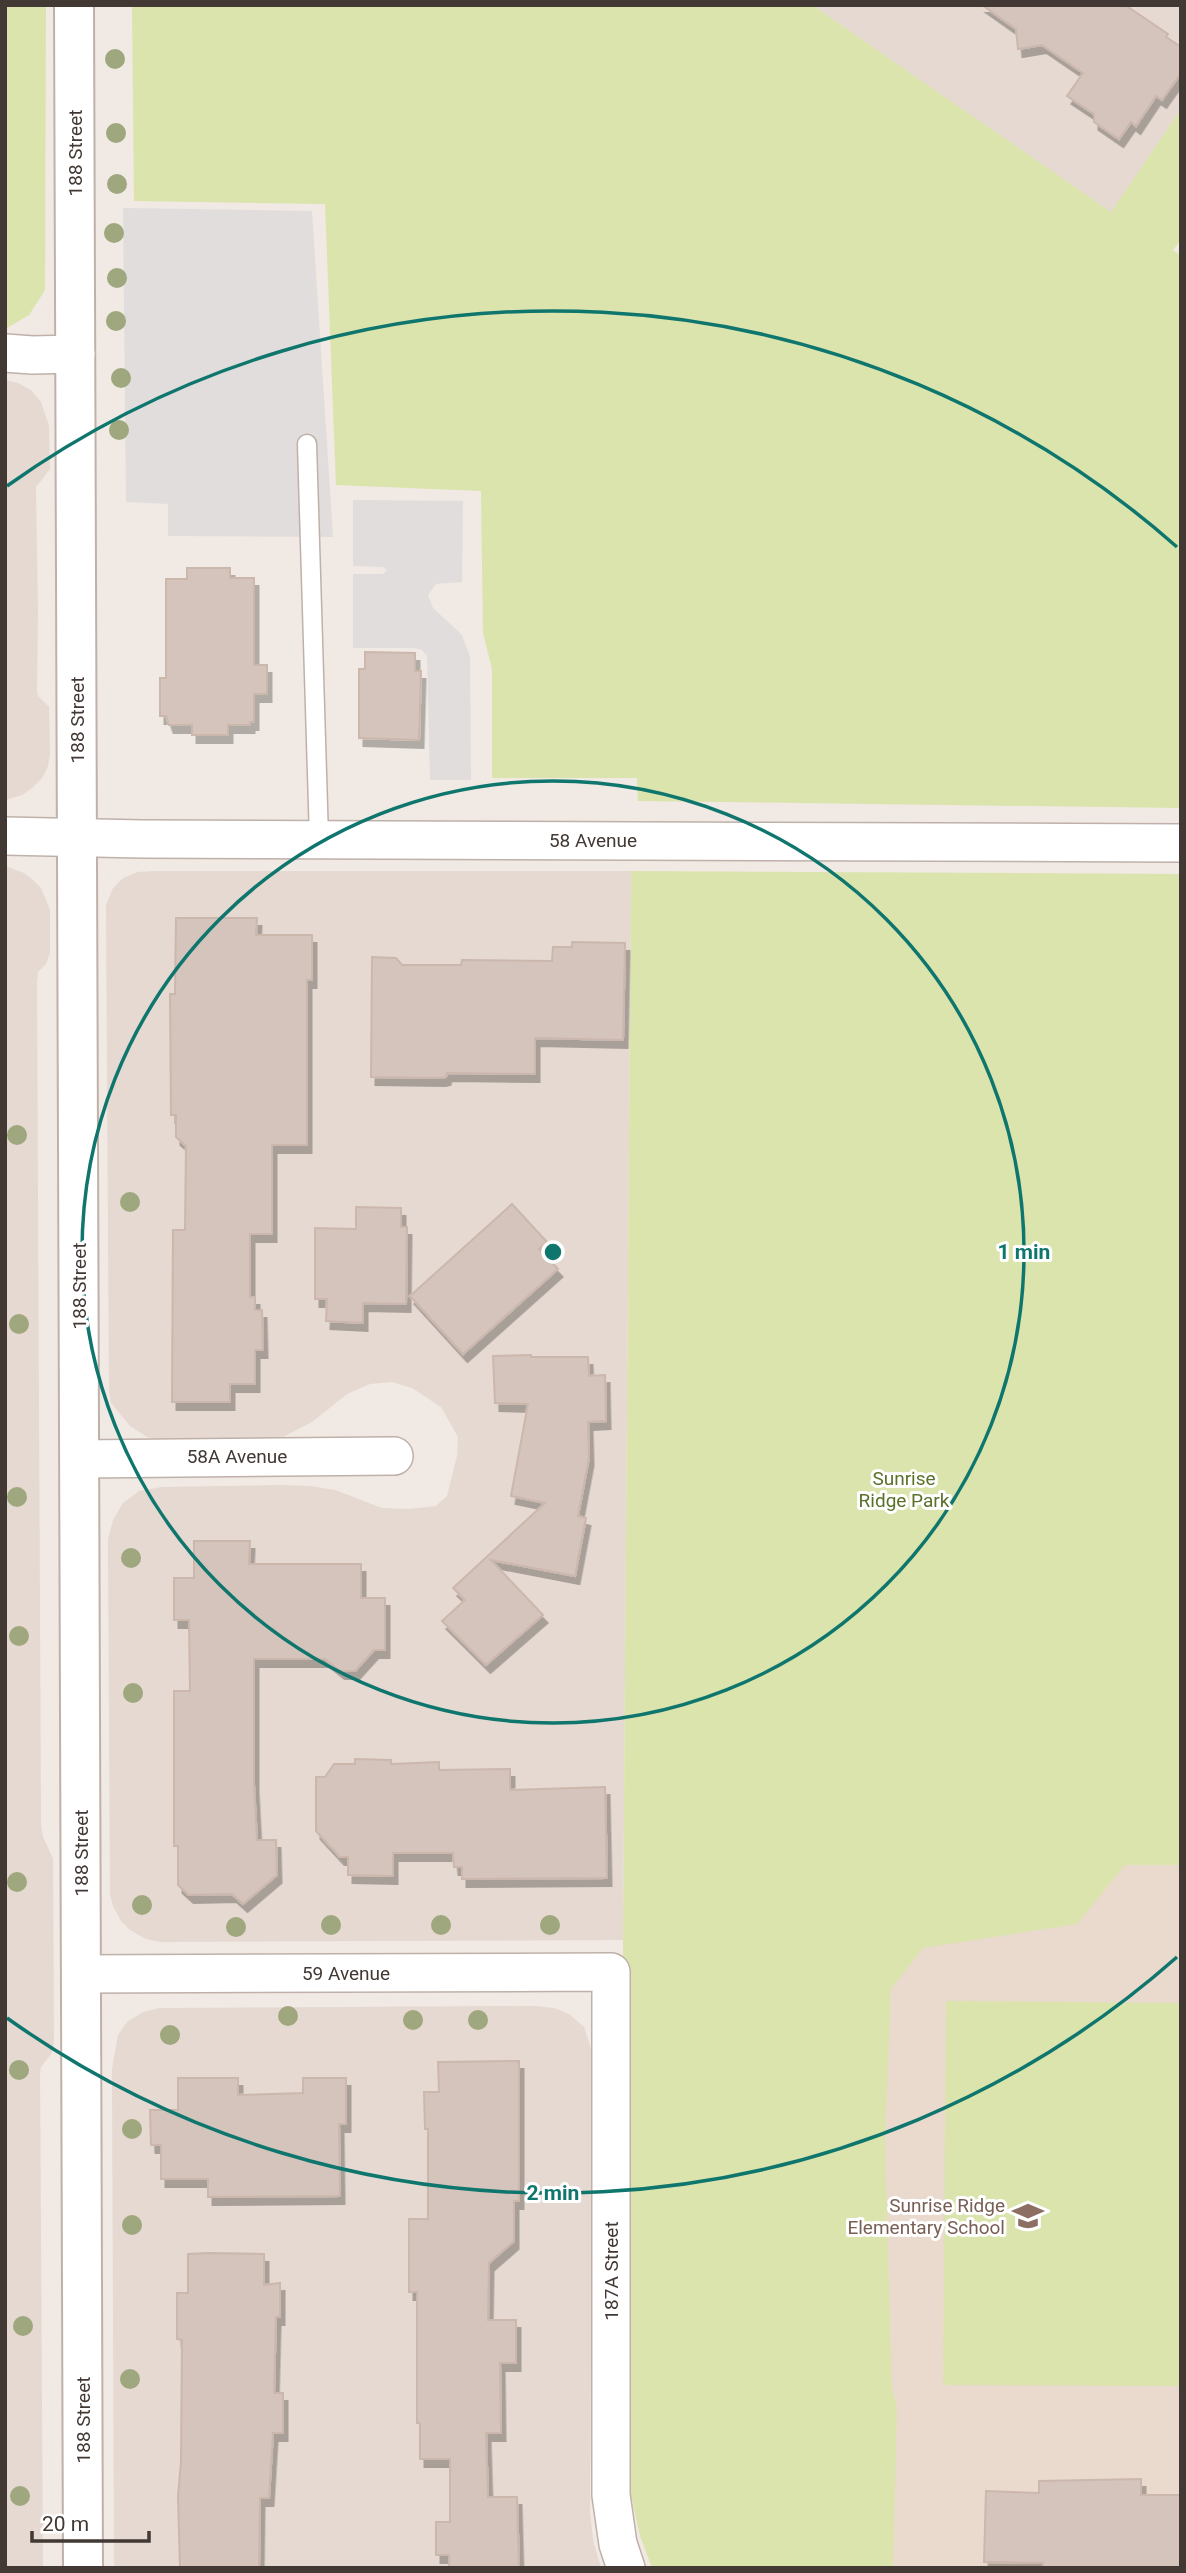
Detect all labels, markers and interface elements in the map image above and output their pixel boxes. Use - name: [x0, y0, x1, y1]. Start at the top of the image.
- street label: 188 Street: [64, 110, 87, 196]
- street label: 188 Street: [66, 677, 89, 763]
- street label: 58 Avenue: [549, 829, 637, 852]
- centre of rings: [541, 1240, 565, 1264]
- text: 1 min: [998, 1240, 1050, 1264]
- street label: 188 Street: [68, 1243, 91, 1329]
- street label: 58A Avenue: [187, 1445, 287, 1468]
- park label: Sunrise Ridge Park: [859, 1467, 950, 1512]
- street label: 188 Street: [70, 1810, 93, 1896]
- street label: 59 Avenue: [302, 1962, 390, 1985]
- text: 2 min: [527, 2181, 579, 2205]
- place label: Sunrise Ridge Elementary School: [847, 2194, 1005, 2239]
- school or university icon: Sunrise Ridge Elementary School: [1011, 2199, 1045, 2233]
- street label: 187A Street: [600, 2221, 623, 2321]
- street label: 188 Street: [72, 2377, 95, 2463]
- scale bar: [32, 2500, 149, 2544]
- text: 20 m: [42, 2512, 89, 2536]

